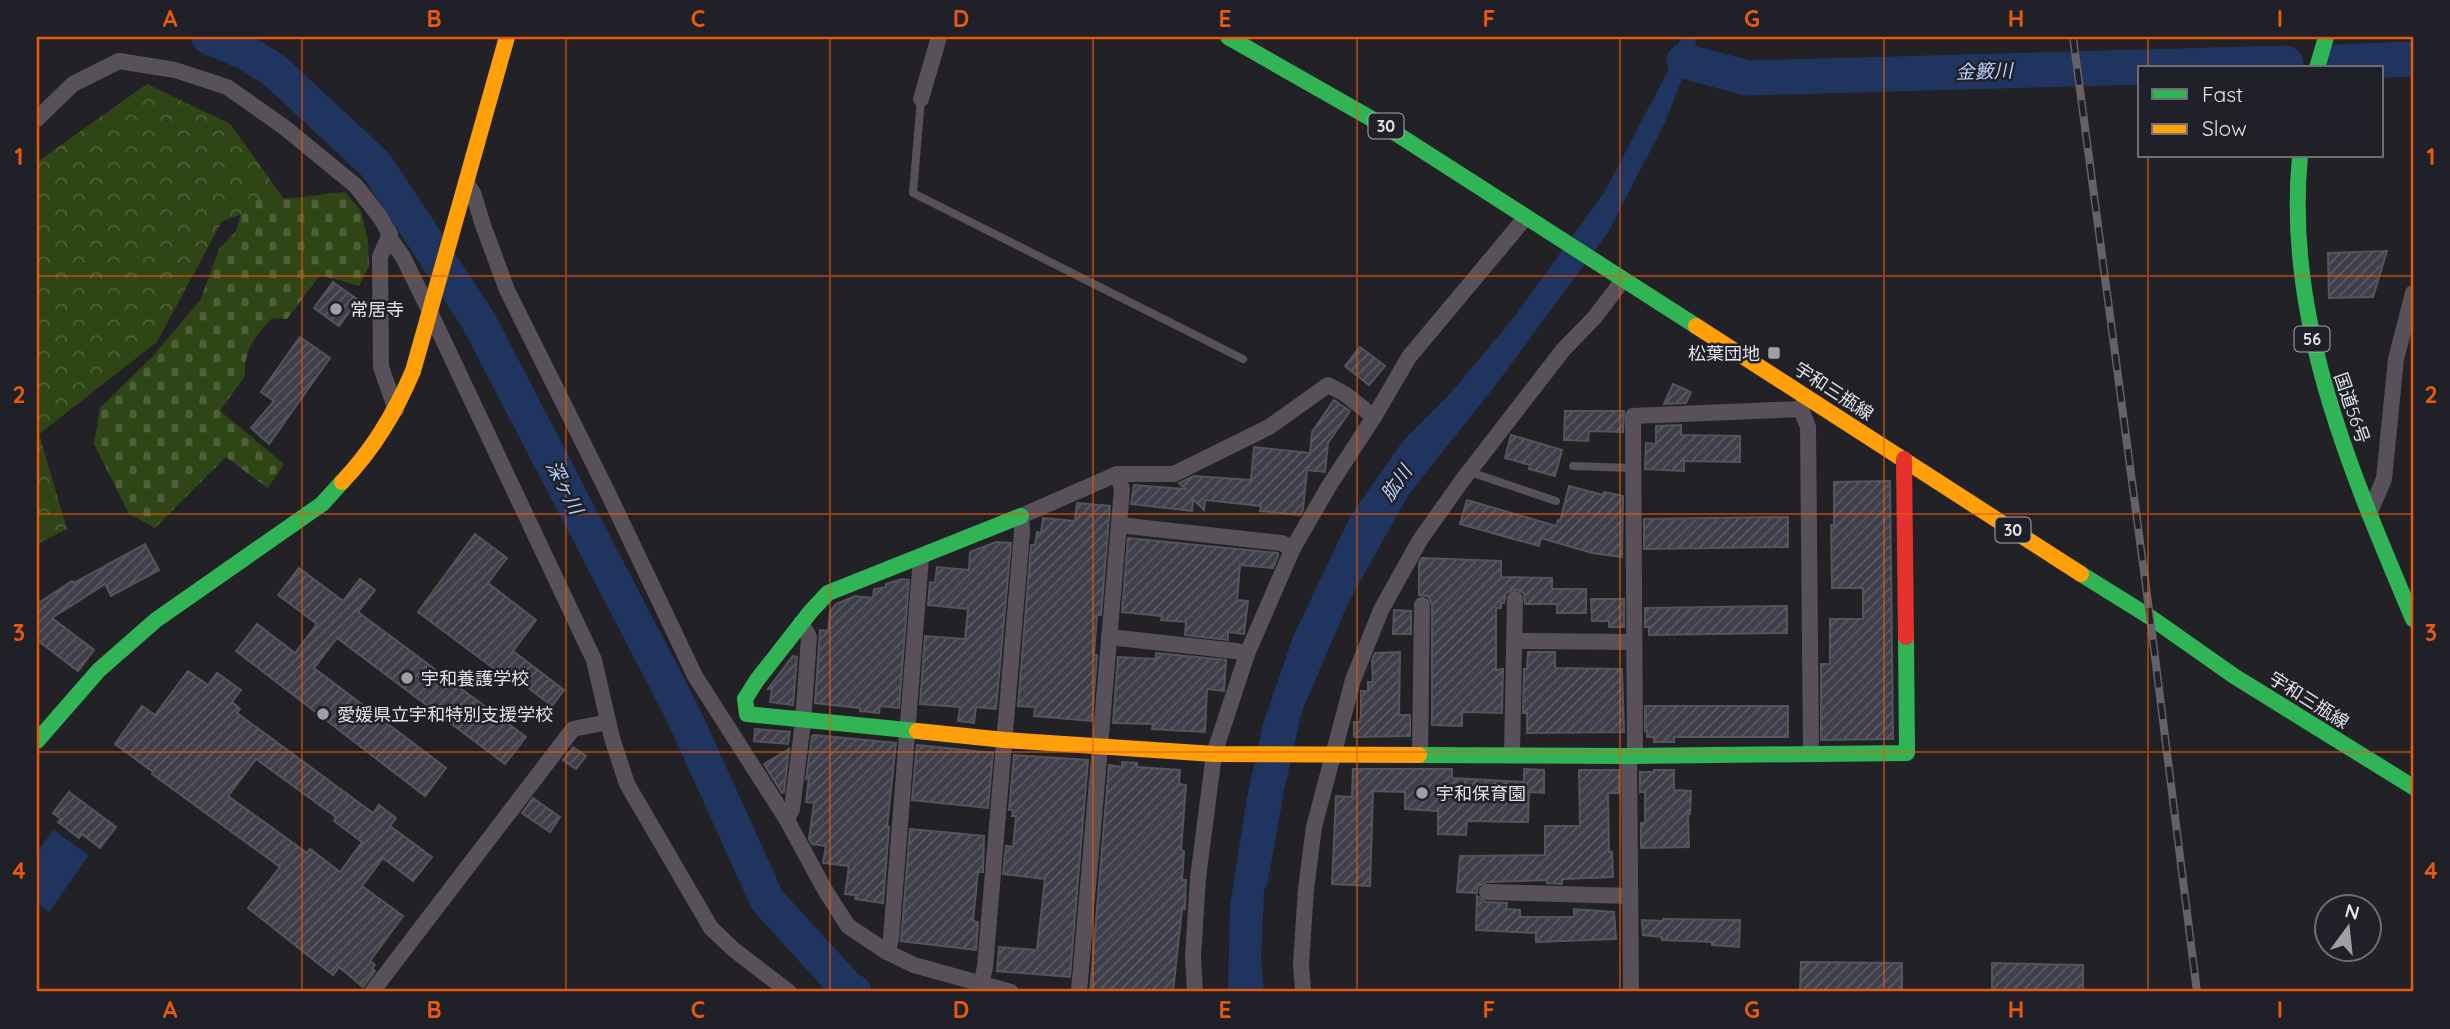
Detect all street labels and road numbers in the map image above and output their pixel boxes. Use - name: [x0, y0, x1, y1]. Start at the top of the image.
- road number: 30: [1368, 114, 1404, 138]
- road number: 56: [2294, 326, 2330, 352]
- street label: 宇和三瓶線: [1790, 357, 1878, 425]
- street label: 国道56号: [2329, 370, 2375, 446]
- road number: 30: [1996, 517, 2030, 542]
- street label: 宇和三瓶線: [2265, 666, 2353, 734]

